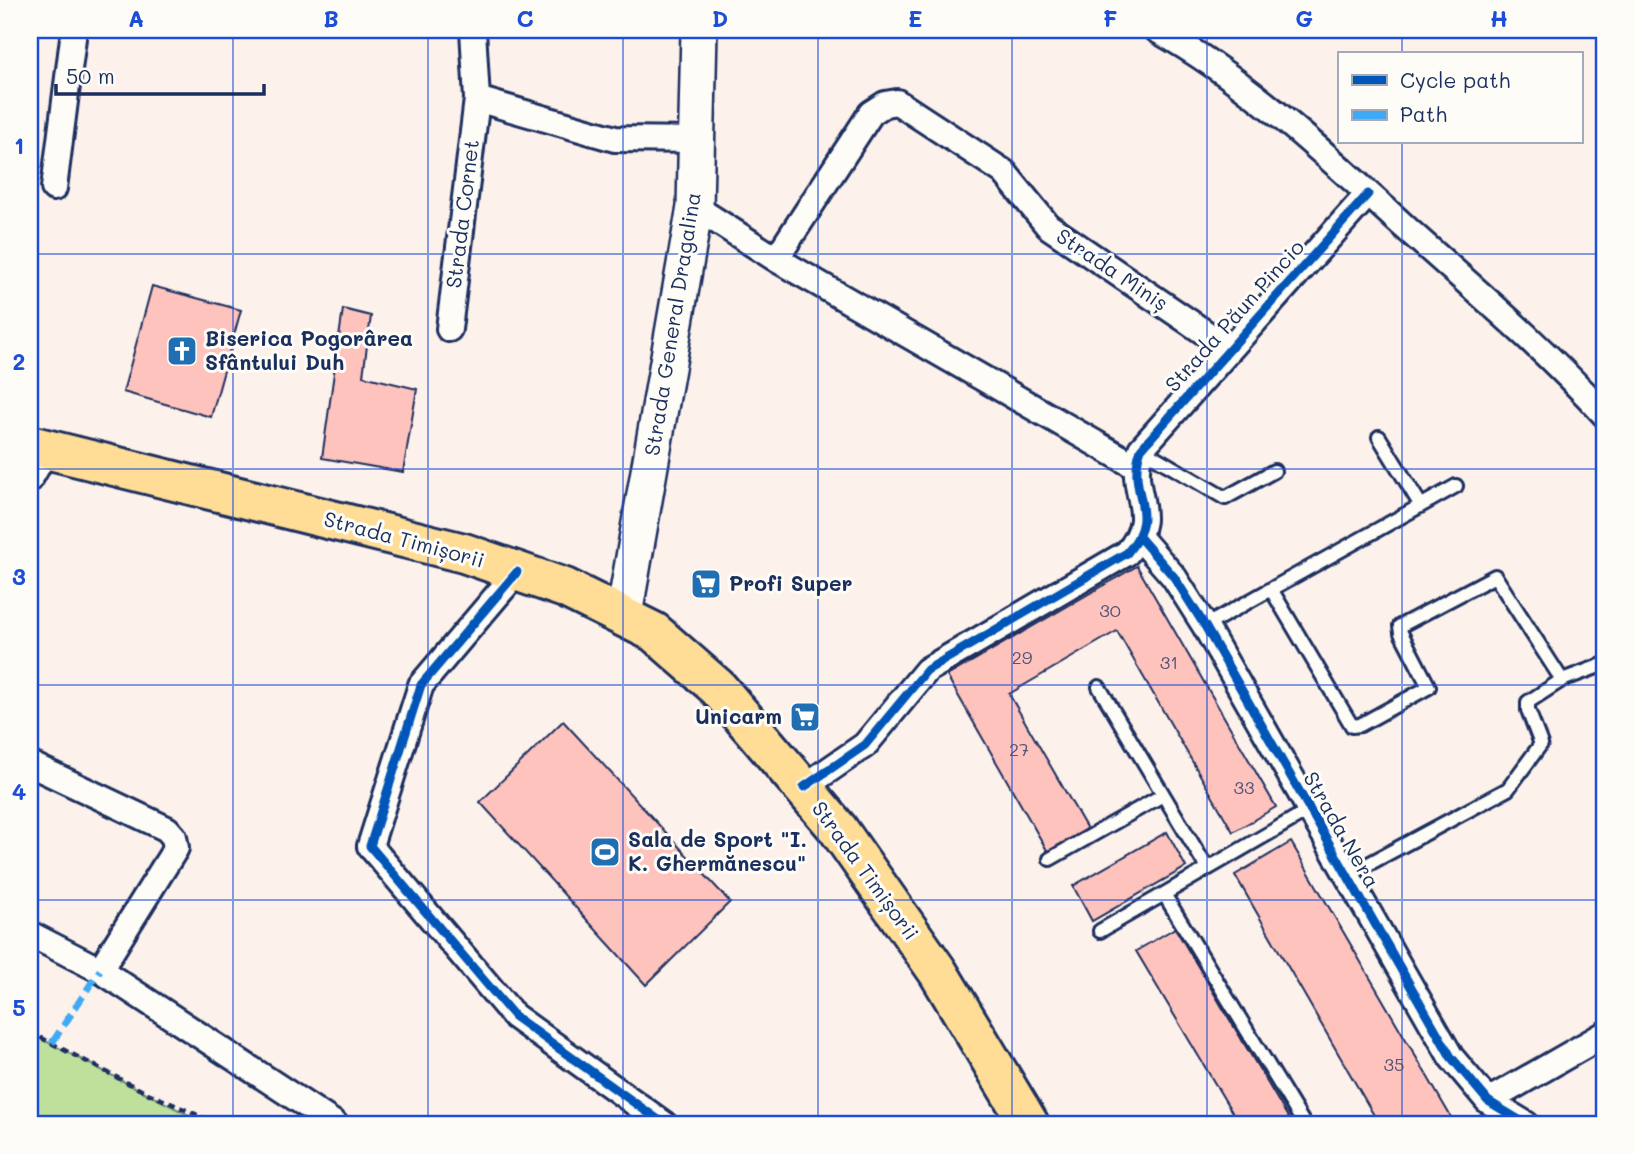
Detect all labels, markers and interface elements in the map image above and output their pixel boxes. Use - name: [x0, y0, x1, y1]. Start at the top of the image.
- text: A: [128, 3, 144, 33]
- text: B: [323, 3, 339, 33]
- text: C: [516, 3, 534, 33]
- text: D: [712, 3, 728, 33]
- text: E: [908, 3, 922, 33]
- text: F: [1103, 3, 1117, 33]
- text: G: [1295, 3, 1313, 33]
- text: H: [1490, 3, 1508, 33]
- scale bar: [56, 52, 264, 96]
- legend: [1338, 52, 1582, 144]
- text: 50 m: [66, 62, 115, 89]
- text: Cycle path: [1400, 66, 1510, 93]
- text: Path: [1400, 100, 1447, 127]
- text: 1: [14, 130, 24, 160]
- street label: Strada Cornet: [439, 138, 484, 290]
- street label: Strada General Dragalina: [637, 190, 706, 457]
- street label: Strada Miniș: [1051, 221, 1174, 317]
- street label: Strada Păun Pincio: [1158, 233, 1309, 397]
- place label: Biserica Pogorârea Sfântului Duh: [205, 324, 413, 375]
- church icon: Biserica Pogorârea Sfântului Duh: [165, 334, 199, 368]
- text: 2: [13, 346, 25, 376]
- street label: Strada Timișorii: [321, 504, 488, 574]
- text: 3: [12, 561, 26, 591]
- supermarket icon: Profi Super: [689, 567, 723, 601]
- place label: Profi Super: [729, 569, 853, 596]
- house number: 30: [1099, 598, 1121, 622]
- house number: 29: [1012, 645, 1033, 669]
- house number: 31: [1160, 650, 1178, 674]
- supermarket icon: Unicarm: [788, 700, 822, 734]
- place label: Unicarm: [695, 702, 782, 729]
- house number: 27: [1009, 737, 1029, 761]
- street label: Strada Nera: [1298, 766, 1386, 892]
- house number: 33: [1233, 775, 1255, 799]
- text: 4: [12, 776, 26, 806]
- street label: Strada Timișorii: [806, 795, 926, 945]
- place label: Sala de Sport "I. K. Ghermănescu": [628, 825, 807, 876]
- sports icon: Sala de Sport "I. K. Ghermănescu": [588, 835, 622, 869]
- text: 5: [12, 992, 26, 1022]
- house number: 35: [1383, 1052, 1405, 1076]

